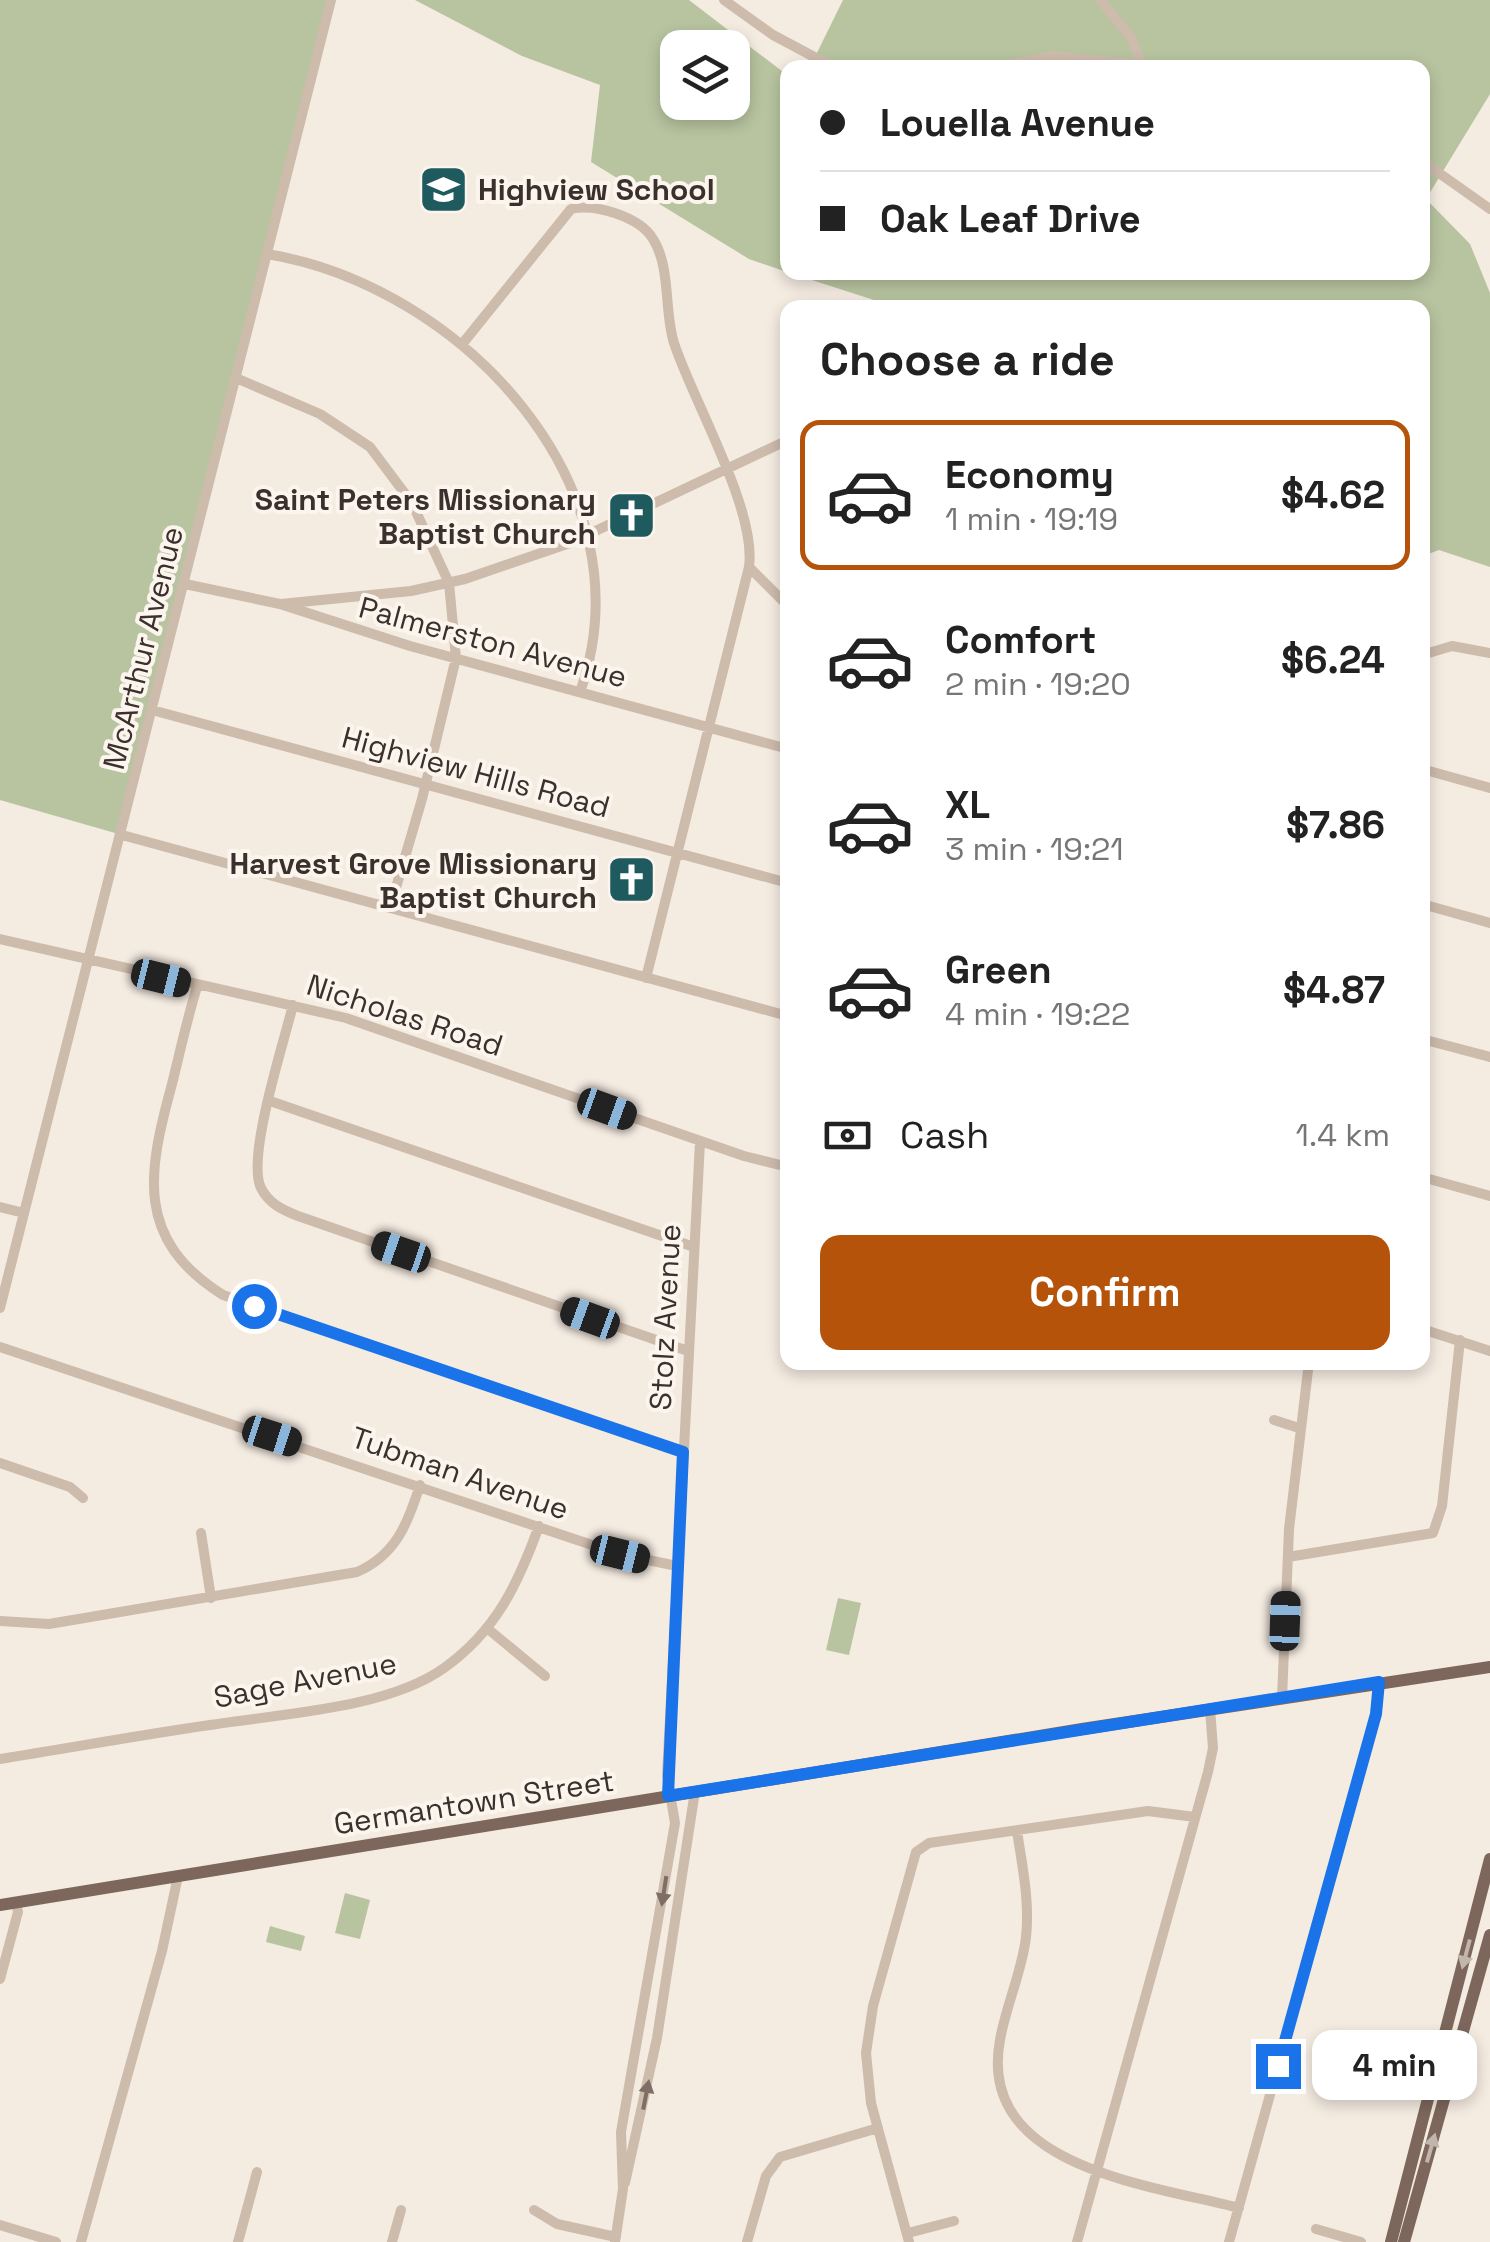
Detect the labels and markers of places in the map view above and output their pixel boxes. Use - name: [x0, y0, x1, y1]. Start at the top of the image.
- school or university icon: Highview School: [417, 163, 469, 215]
- place label: Highview School: [478, 170, 715, 209]
- place label: Saint Peters Missionary Baptist Church: [255, 480, 596, 553]
- church icon: Saint Peters Missionary Baptist Church: [605, 490, 657, 542]
- place label: Harvest Grove Missionary Baptist Church: [230, 844, 597, 917]
- church icon: Harvest Grove Missionary Baptist Church: [606, 854, 658, 906]

